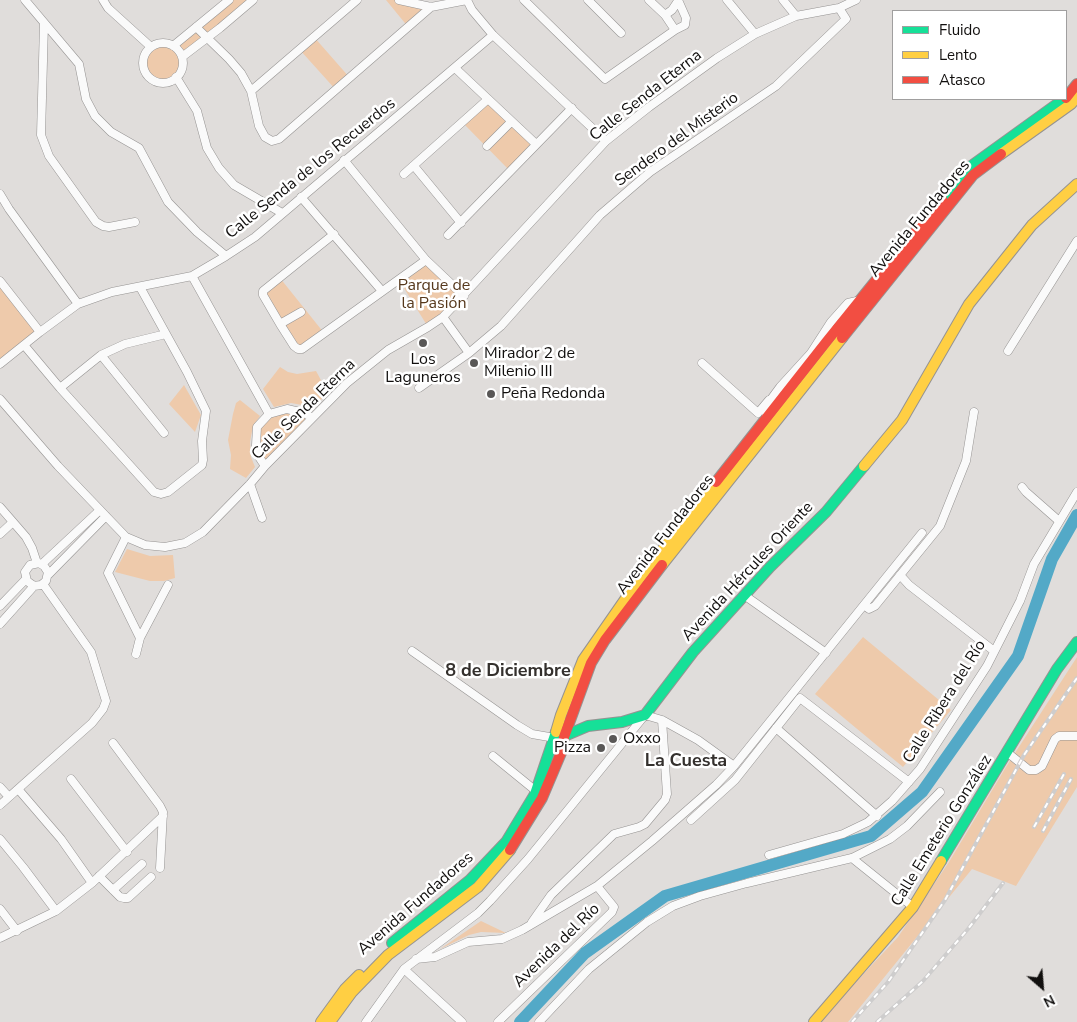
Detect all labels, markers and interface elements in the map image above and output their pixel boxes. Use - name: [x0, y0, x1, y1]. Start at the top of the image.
- legend: [892, 10, 1067, 100]
- text: Fluido: [939, 20, 981, 40]
- text: Lento: [939, 45, 977, 65]
- street label: Calle Senda Eterna: [586, 46, 706, 146]
- text: Atasco: [939, 70, 985, 90]
- street label: Sendero del Misterio: [611, 89, 743, 191]
- street label: Calle Senda de los Recuerdos: [222, 94, 400, 244]
- street label: Avenida Fundadores: [865, 156, 975, 282]
- park label: Parque de la Pasión: [398, 276, 470, 314]
- marker: Los Laguneros: [417, 337, 429, 349]
- place label: Mirador 2 de Milenio III: [484, 344, 575, 382]
- place label: Los Laguneros: [385, 350, 461, 388]
- street label: Calle Senda Eterna: [248, 356, 360, 464]
- marker: Mirador 2 de Milenio III: [468, 357, 480, 369]
- place label: Peña Redonda: [501, 384, 605, 404]
- marker: Peña Redonda: [485, 388, 497, 400]
- street label: Avenida Fundadores: [613, 471, 719, 599]
- street label: Avenida Hércules Oriente: [678, 498, 818, 646]
- street label: Calle Ribera del Río: [899, 637, 991, 767]
- district label: 8 de Diciembre: [445, 661, 571, 683]
- place label: Oxxo: [623, 729, 661, 749]
- marker: Oxxo: [607, 733, 619, 745]
- place label: Pizza: [554, 738, 591, 758]
- marker: Pizza: [595, 742, 607, 754]
- district label: La Cuesta: [645, 751, 727, 773]
- street label: Calle Emeterio González: [888, 752, 996, 910]
- street label: Avenida Fundadores: [354, 848, 478, 960]
- street label: Avenida del Río: [510, 900, 604, 992]
- north arrow: [1017, 962, 1067, 1012]
- text: N: [1040, 990, 1058, 1012]

